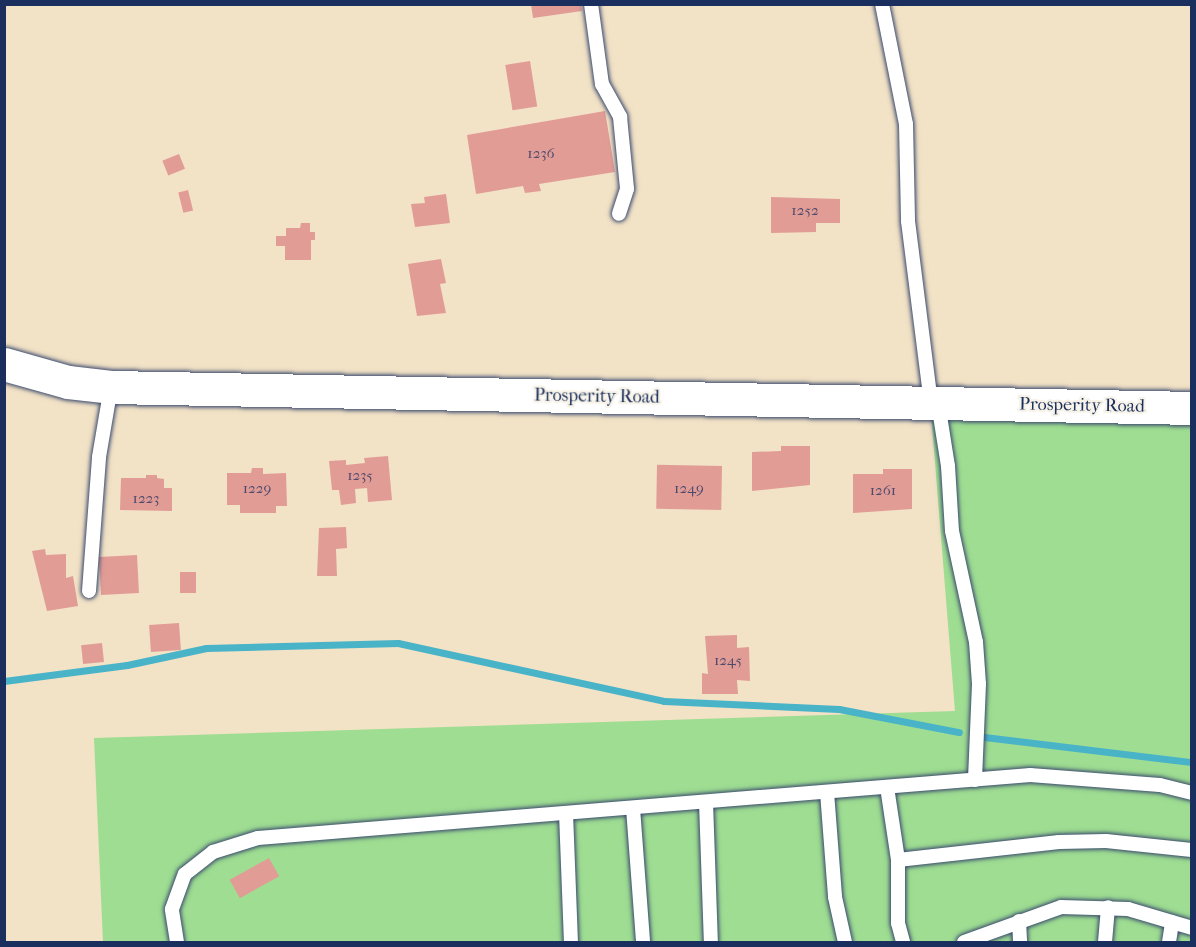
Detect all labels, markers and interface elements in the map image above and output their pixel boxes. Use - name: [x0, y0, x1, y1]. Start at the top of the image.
- house number: 1236: [527, 145, 555, 163]
- house number: 1252: [791, 202, 819, 220]
- street label: Prosperity Road: [534, 385, 660, 409]
- street label: Prosperity Road: [1019, 394, 1145, 418]
- house number: 1235: [347, 467, 373, 485]
- house number: 1229: [243, 480, 271, 498]
- house number: 1249: [674, 480, 704, 498]
- house number: 1261: [870, 482, 896, 500]
- house number: 1223: [133, 490, 159, 508]
- house number: 1245: [714, 652, 742, 670]

